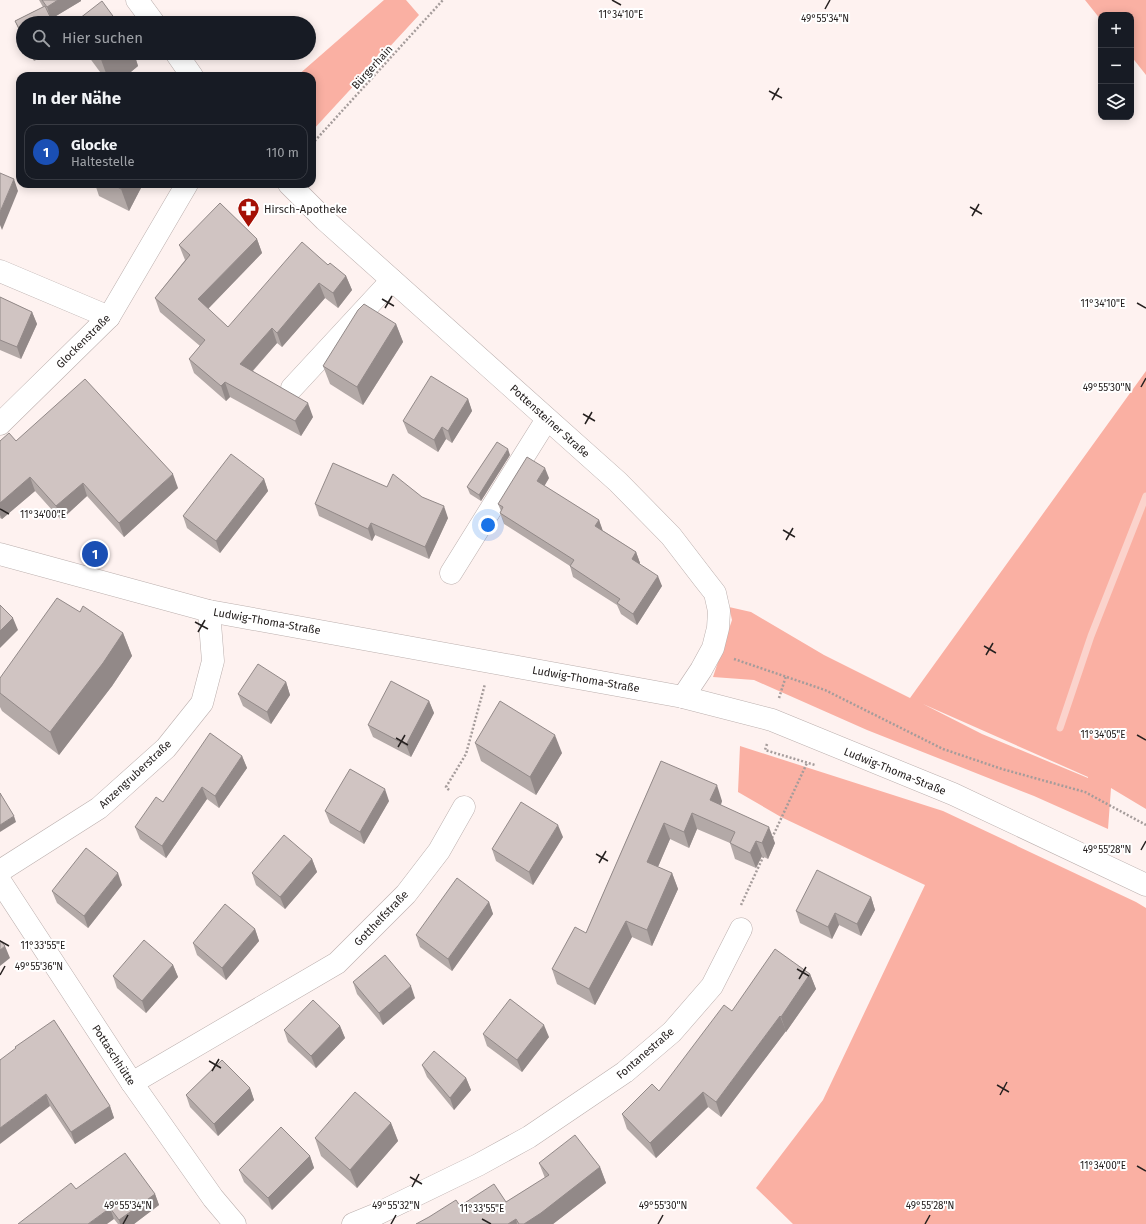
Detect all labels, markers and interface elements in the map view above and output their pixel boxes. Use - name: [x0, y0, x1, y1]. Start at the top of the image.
- text: 11°34'10"E: [599, 9, 643, 21]
- map controls: [1098, 12, 1134, 120]
- button: +: [1098, 12, 1134, 48]
- text: 49°55'34"N: [801, 13, 849, 25]
- search box: [16, 16, 316, 60]
- icon: search: [30, 27, 52, 49]
- text: Hier suchen: [62, 29, 143, 47]
- street label: Bürgerhain: [349, 43, 396, 92]
- button: −: [1098, 48, 1134, 84]
- button: layers: [1098, 84, 1134, 120]
- text: In der Nähe: [32, 88, 121, 109]
- text: Glocke: [71, 136, 117, 154]
- text: 1: [43, 145, 49, 160]
- text: 110 m: [266, 145, 299, 160]
- text: Haltestelle: [71, 154, 134, 169]
- pharmacy icon: Hirsch-Apotheke: [236, 196, 262, 229]
- place label: Hirsch-Apotheke: [264, 203, 347, 216]
- text: 11°34'10"E: [1081, 298, 1125, 310]
- street label: Glockenstraße: [54, 312, 113, 371]
- street label: Pottensteiner Straße: [507, 382, 592, 461]
- text: 49°55'30"N: [1083, 382, 1131, 394]
- text: 11°34'00"E: [20, 509, 66, 521]
- your location: [478, 515, 498, 535]
- pin: 1: [82, 539, 108, 569]
- street label: Ludwig-Thoma-Straße: [212, 606, 322, 637]
- street label: Ludwig-Thoma-Straße: [531, 664, 641, 695]
- text: 11°34'05"E: [1080, 729, 1126, 741]
- street label: Anzengruberstraße: [96, 737, 174, 811]
- street label: Ludwig-Thoma-Straße: [842, 745, 948, 798]
- text: 49°55'28"N: [1083, 844, 1131, 856]
- street label: Gotthelfstraße: [352, 888, 411, 949]
- text: 11°33'55"E: [21, 940, 65, 952]
- text: 49°55'36"N: [15, 961, 63, 973]
- street label: Pottaschhütte: [89, 1023, 138, 1088]
- street label: Fontanestraße: [614, 1025, 677, 1082]
- text: 11°34'00"E: [1080, 1160, 1126, 1172]
- text: 49°55'34"N: [104, 1200, 152, 1212]
- text: 49°55'32"N: [372, 1200, 420, 1212]
- text: 49°55'30"N: [639, 1200, 687, 1212]
- text: 49°55'28"N: [906, 1200, 954, 1212]
- text: 11°33'55"E: [460, 1203, 504, 1215]

